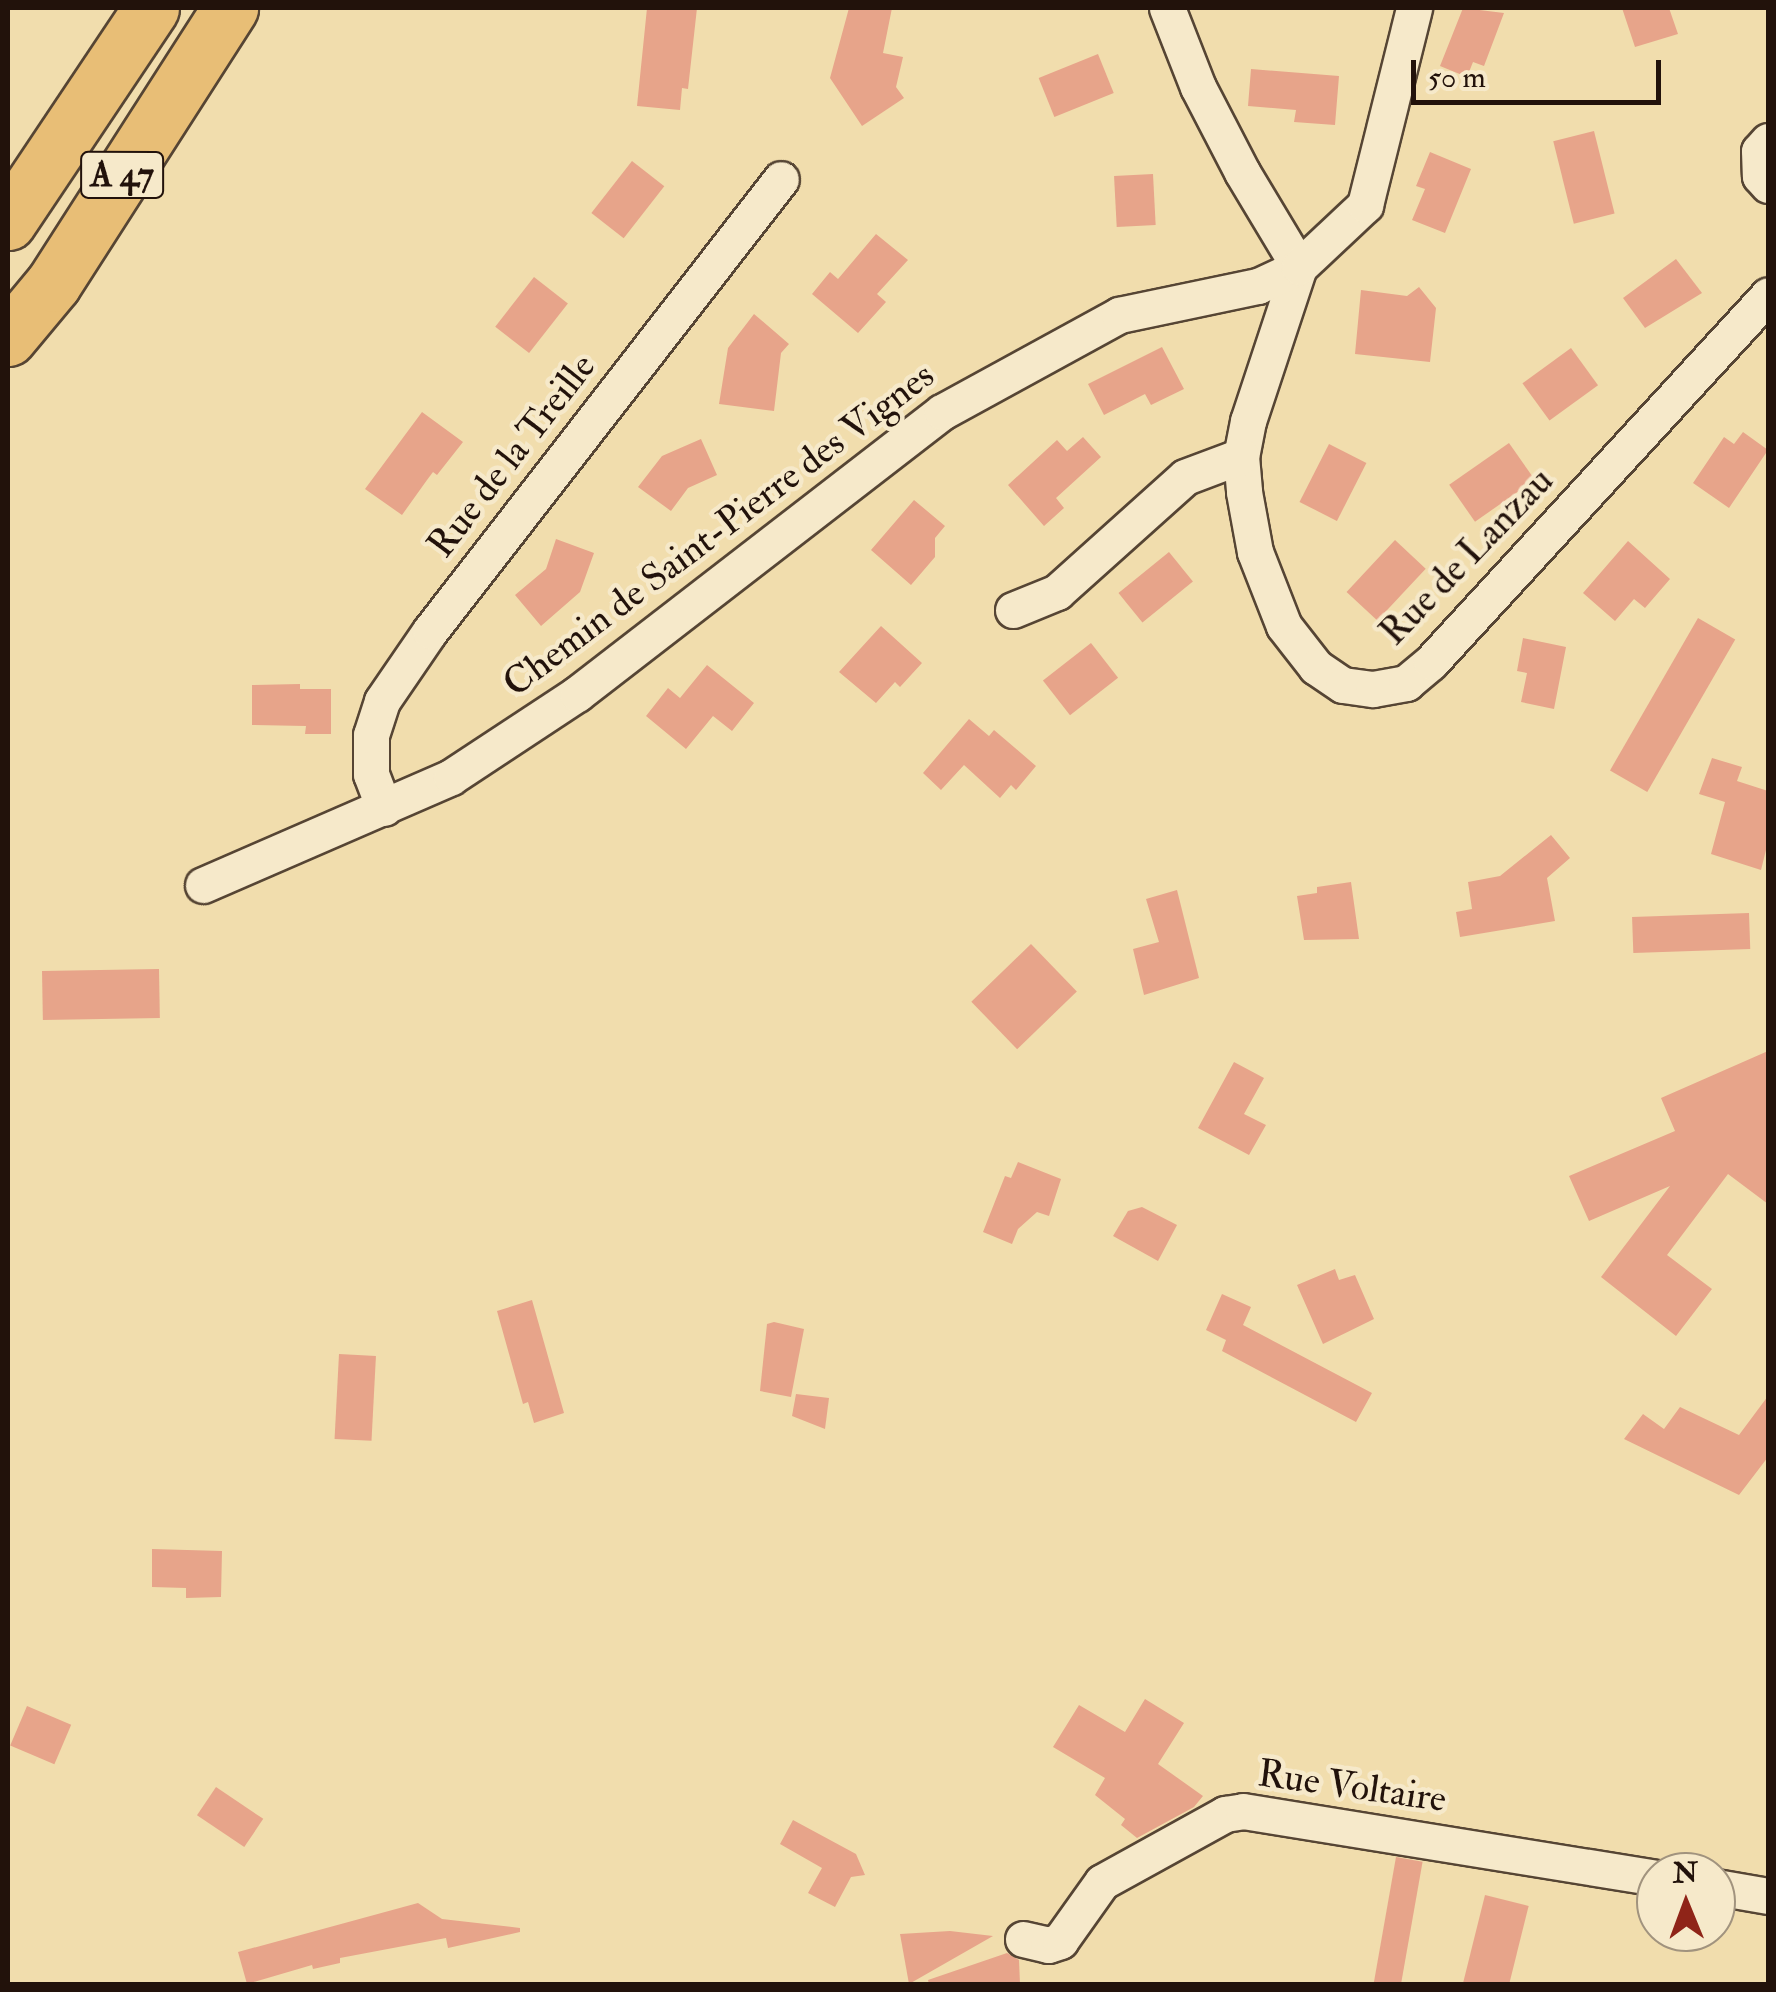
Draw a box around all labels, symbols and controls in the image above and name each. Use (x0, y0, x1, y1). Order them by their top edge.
scale bar (1416, 40, 1666, 102)
text: 50 m (1428, 59, 1486, 96)
road number: A 47 (80, 145, 164, 205)
street label: Rue de la Treille (418, 345, 606, 567)
street label: Chemin de Saint-Pierre des Vignes (495, 353, 943, 707)
street label: Rue de Lanzau (1371, 459, 1563, 655)
street label: Rue Voltaire (1255, 1751, 1449, 1823)
north arrow (1636, 1852, 1736, 1952)
text: N (1673, 1856, 1698, 1891)

